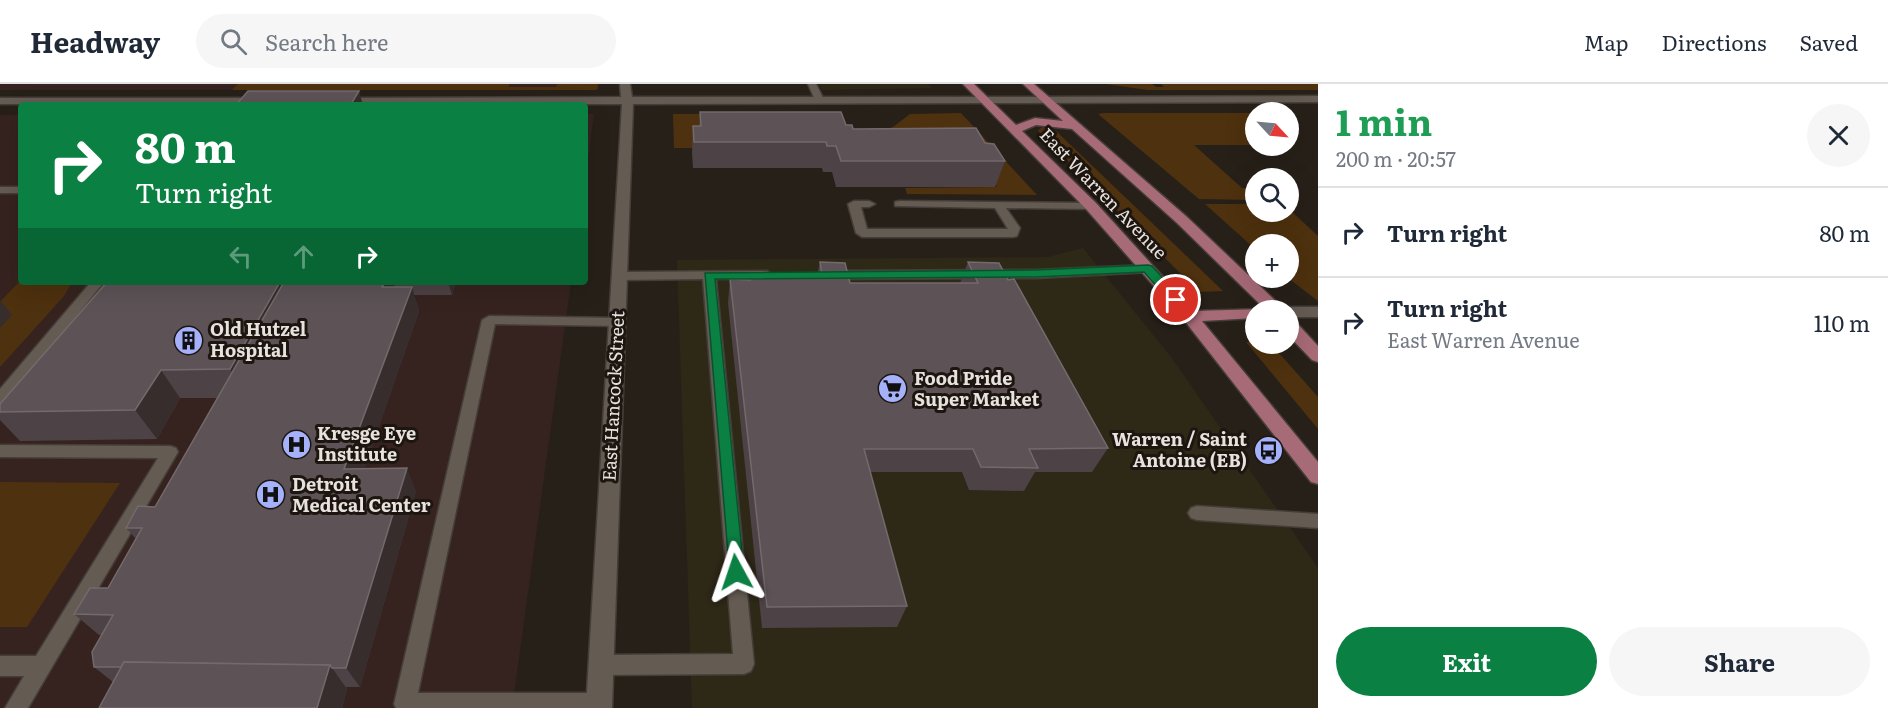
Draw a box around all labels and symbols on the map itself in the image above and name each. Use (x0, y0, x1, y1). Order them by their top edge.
north arrow (1245, 102, 1299, 156)
street label: East Warren Avenue (1034, 121, 1174, 265)
pin (1150, 274, 1201, 325)
street label: East Hancock Street (595, 309, 630, 482)
place label: Old Hutzel Hospital (210, 315, 307, 363)
building icon: Old Hutzel Hospital (173, 324, 205, 356)
place label: Food Pride Super Market (914, 364, 1039, 412)
supermarket icon: Food Pride Super Market (877, 373, 909, 405)
place label: Kresge Eye Institute (317, 419, 416, 467)
place label: Warren / Saint Antoine (EB) (1112, 425, 1247, 473)
hospital icon: Kresge Eye Institute (280, 428, 312, 460)
bus stop icon: Warren / Saint Antoine (EB) (1252, 434, 1284, 466)
place label: Detroit Medical Center (292, 470, 431, 518)
hospital icon: Detroit Medical Center (255, 479, 287, 511)
position arrow (704, 540, 768, 604)

